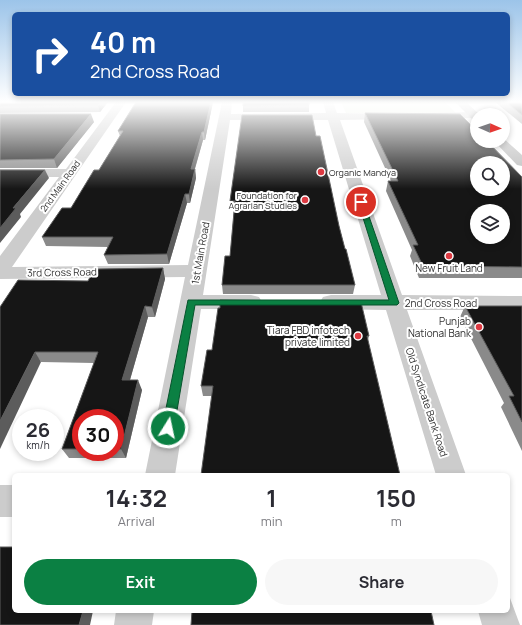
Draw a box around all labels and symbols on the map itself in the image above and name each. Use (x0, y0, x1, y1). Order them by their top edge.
north arrow (470, 108, 510, 148)
street label: 2nd Main Road (37, 158, 83, 214)
place label: Organic Mandya (329, 166, 396, 179)
marker: Organic Mandya (316, 167, 326, 177)
pin (344, 185, 378, 219)
place label: Foundation for Agrarian Studies (228, 189, 298, 212)
marker: Foundation for Agrarian Studies (300, 195, 310, 205)
street label: 1st Main Road (188, 221, 212, 285)
marker: New Fruit Land (444, 251, 454, 261)
place label: New Fruit Land (415, 261, 483, 275)
street label: 3rd Cross Road (27, 264, 97, 280)
street label: 2nd Cross Road (405, 296, 477, 310)
place label: Punjab National Bank (408, 314, 472, 340)
marker: Punjab National Bank (474, 322, 484, 332)
place label: Tiara FBD infotech private limited (267, 323, 350, 349)
marker: Tiara FBD infotech private limited (353, 331, 363, 341)
street label: Old Syndicate Bank Road (403, 346, 451, 458)
position arrow (147, 407, 189, 449)
speed limit sign: 30 (72, 409, 124, 461)

